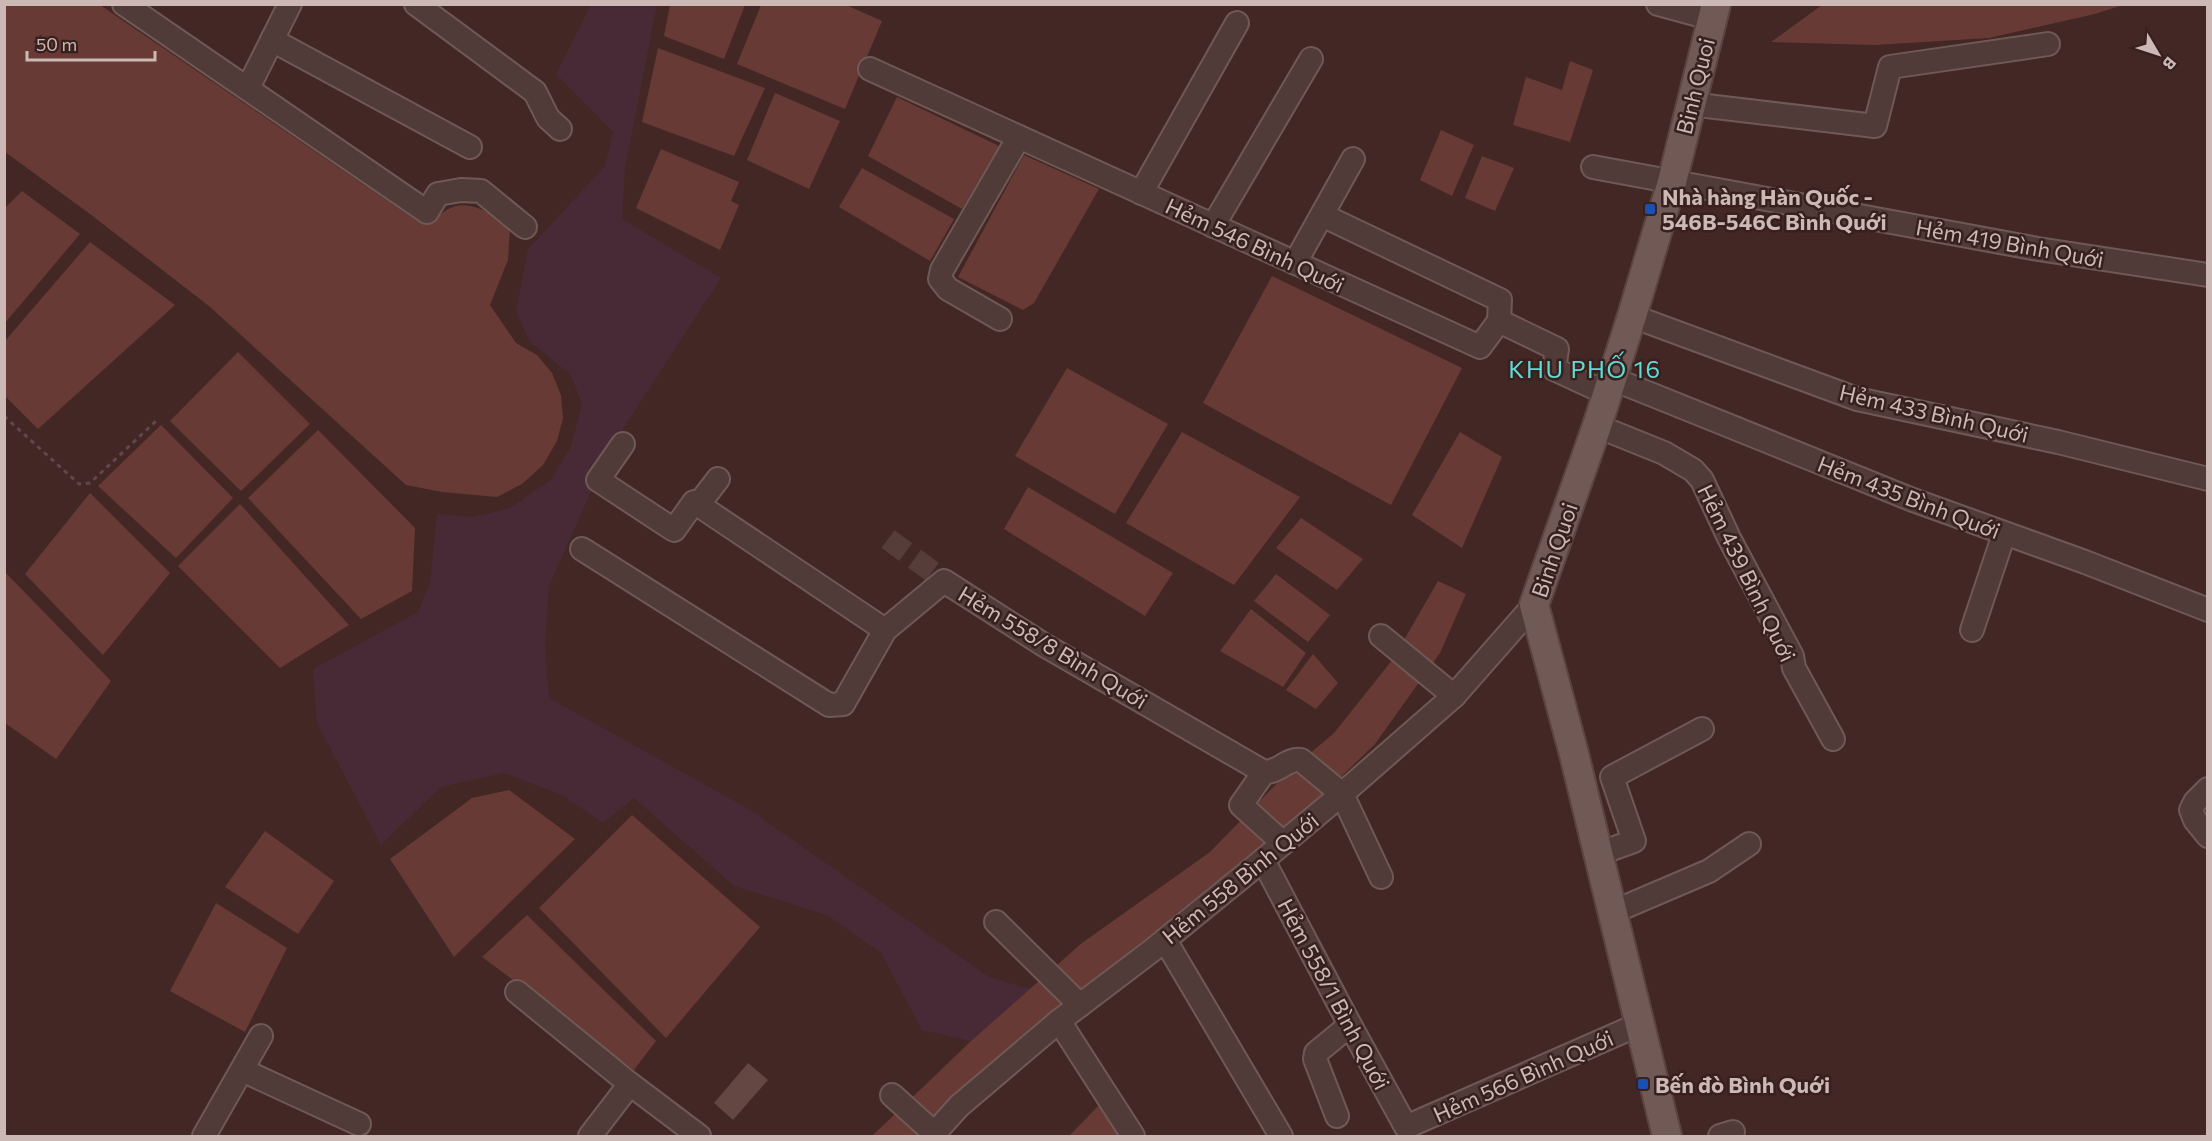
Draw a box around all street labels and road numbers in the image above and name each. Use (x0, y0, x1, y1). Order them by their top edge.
street label: Binh Quoi (1670, 35, 1720, 137)
street label: Hẻm 546 Bình Quới (1161, 192, 1349, 298)
street label: Hẻm 419 Bình Quới (1914, 213, 2106, 273)
street label: Hẻm 433 Bình Quới (1837, 378, 2031, 448)
street label: Hẻm 435 Bình Quới (1814, 450, 2004, 544)
street label: Hẻm 439 Bình Quới (1692, 480, 1802, 666)
street label: Binh Quoi (1525, 499, 1583, 601)
street label: Hẻm 558/8 Bình Quới (954, 580, 1152, 714)
street label: Hẻm 558 Bình Quới (1156, 807, 1324, 949)
street label: Hẻm 558/1 Bình Quới (1272, 894, 1396, 1094)
street label: Hẻm 566 Bình Quới (1429, 1024, 1617, 1128)

